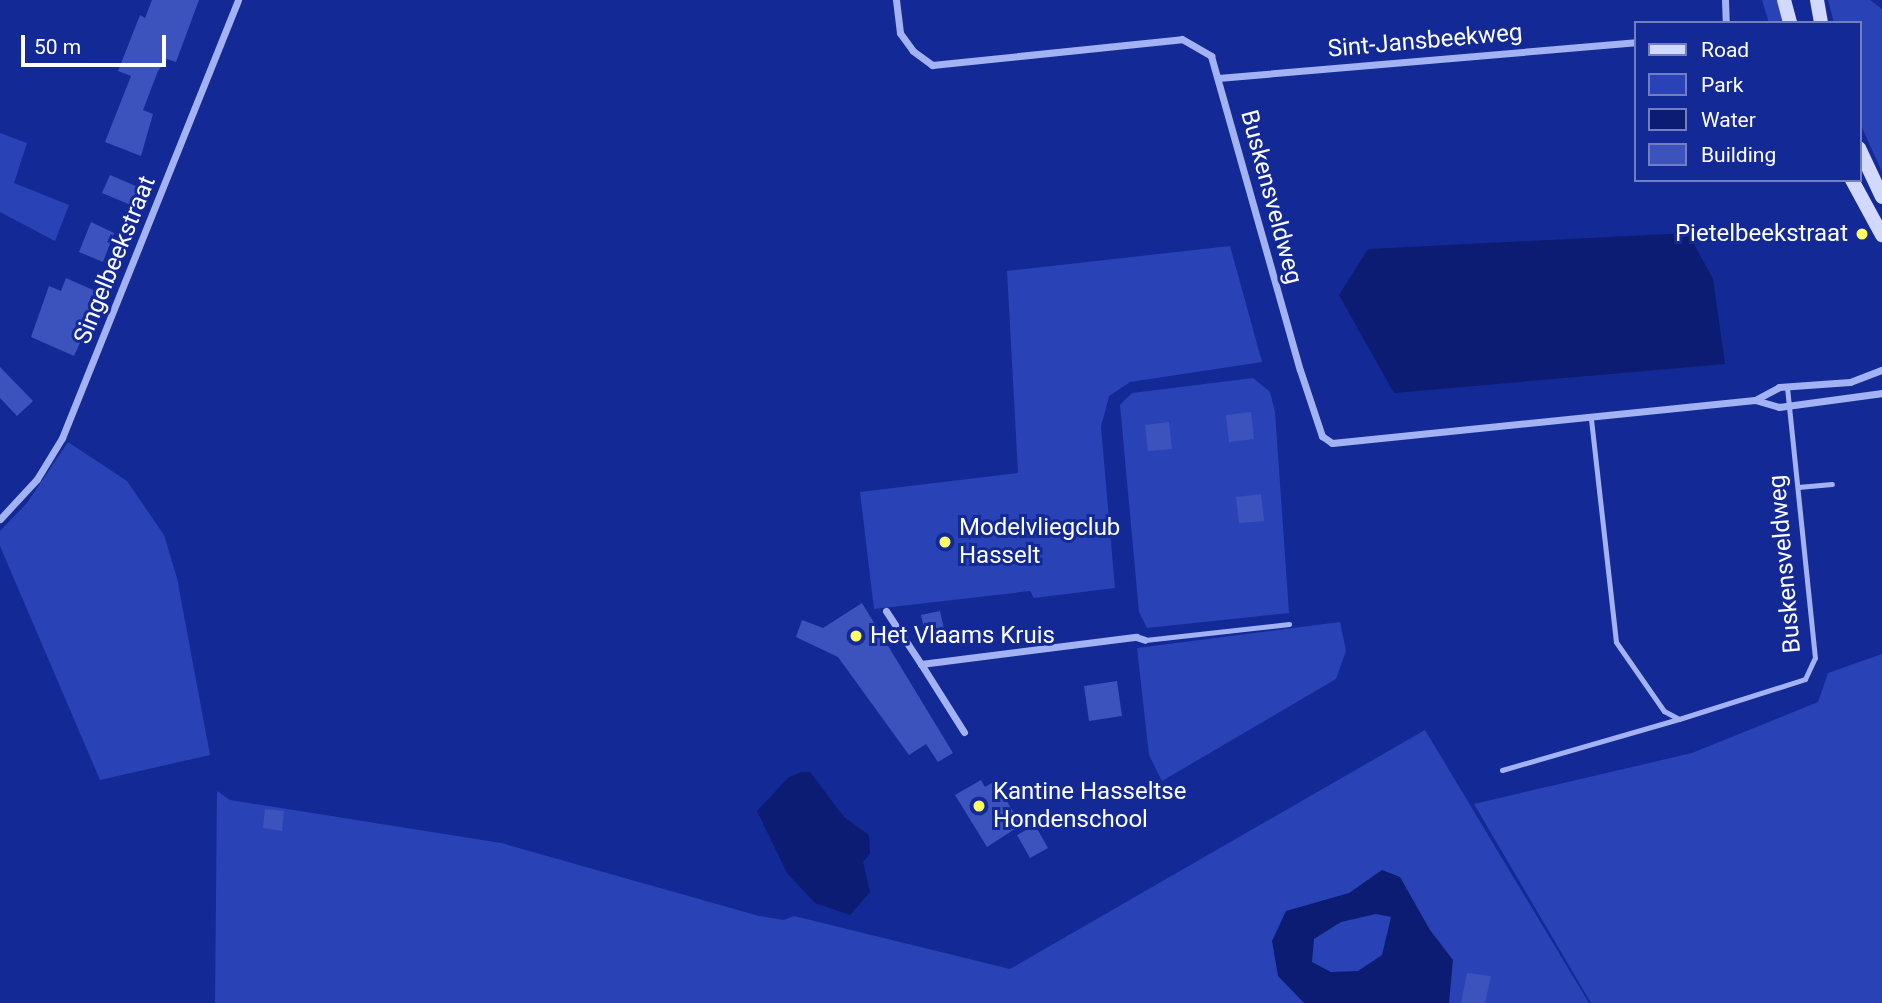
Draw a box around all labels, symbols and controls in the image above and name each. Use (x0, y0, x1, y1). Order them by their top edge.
street label: Sint-Jansbeekweg (1327, 18, 1523, 64)
scale bar (24, 21, 170, 65)
legend (1633, 21, 1861, 182)
text: 50 m (34, 35, 81, 59)
text: Road (1701, 38, 1749, 62)
text: Park (1701, 73, 1743, 97)
street label: Buskensveldweg (1234, 107, 1308, 287)
text: Water (1701, 108, 1756, 132)
text: Building (1701, 143, 1776, 167)
street label: Singelbeekstraat (68, 172, 162, 348)
place label: Pietelbeekstraat (1675, 220, 1848, 248)
marker: Pietelbeekstraat (1854, 226, 1870, 242)
street label: Buskensveldweg (1763, 474, 1807, 654)
place label: Modelvliegclub Hasselt (959, 514, 1120, 570)
marker: Modelvliegclub Hasselt (937, 534, 953, 550)
place label: Het Vlaams Kruis (870, 622, 1055, 650)
marker: Het Vlaams Kruis (848, 628, 864, 644)
place label: Kantine Hasseltse Hondenschool (993, 778, 1186, 834)
marker: Kantine Hasseltse Hondenschool (971, 798, 987, 814)

